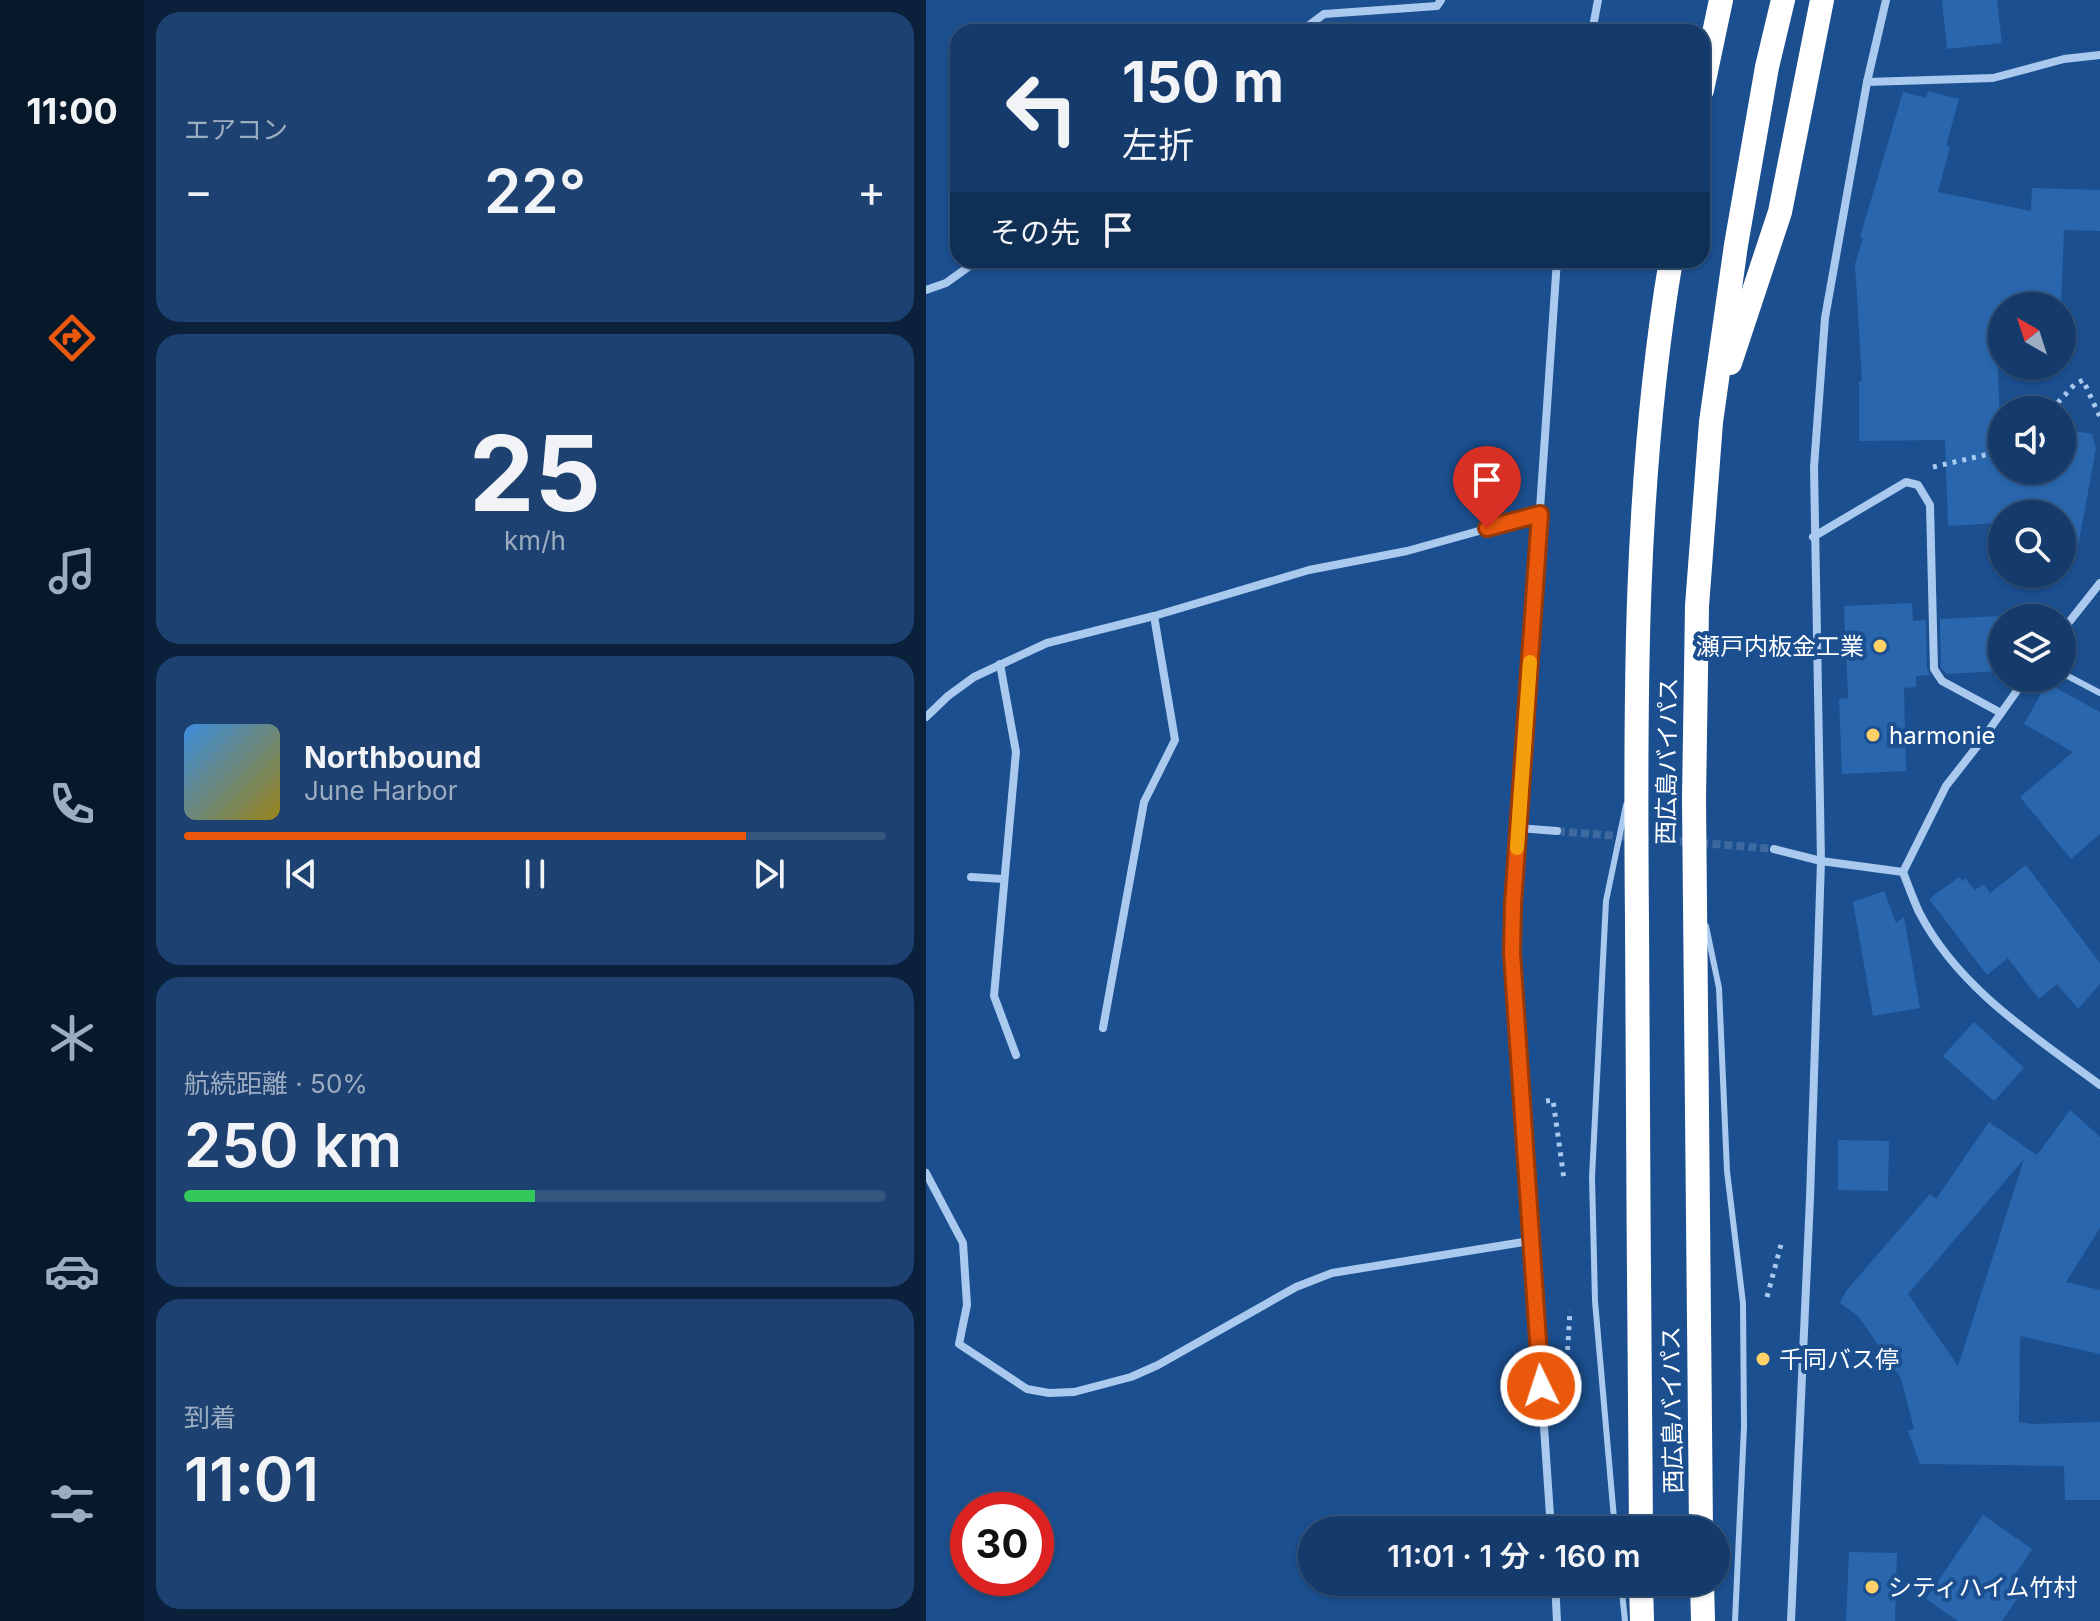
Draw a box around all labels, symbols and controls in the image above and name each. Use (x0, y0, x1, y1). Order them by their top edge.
text: 150 m (1122, 48, 1284, 116)
icon: left (990, 56, 1094, 160)
text: 11:00 (26, 89, 118, 133)
text: エアコン (184, 114, 288, 145)
text: 左折 (1122, 123, 1194, 167)
text: 22° (484, 155, 586, 227)
text: − (184, 164, 213, 218)
text: + (857, 164, 886, 218)
icon: arrive (1096, 208, 1140, 252)
text: その先 (990, 214, 1080, 250)
north arrow (1988, 292, 2076, 380)
map controls (1988, 292, 2076, 692)
icon: directions (44, 310, 100, 366)
button: sound (1988, 396, 2076, 484)
text: 25 (469, 410, 601, 536)
pin (1453, 446, 1521, 528)
icon: arrive (1465, 458, 1509, 502)
button: search (1988, 500, 2076, 588)
text: km/h (504, 525, 566, 556)
icon: music (44, 543, 100, 599)
button: layers (1988, 604, 2076, 692)
place label: 瀬戸内板金工業 (1696, 632, 1864, 661)
marker: 瀬戸内板金工業 (1871, 637, 1889, 655)
street label: 西広島バイパス (1651, 677, 1683, 845)
place label: harmonie (1889, 721, 1995, 750)
marker: harmonie (1864, 726, 1882, 744)
text: Northbound (304, 739, 481, 775)
text: June Harbor (304, 775, 457, 806)
icon: phone (44, 776, 100, 832)
icon: previous (279, 852, 323, 896)
icon: pause (513, 852, 557, 896)
icon: next (747, 852, 791, 896)
icon: climate (44, 1010, 100, 1066)
text: 航続距離 · 50% (184, 1068, 368, 1099)
text: 250 km (184, 1109, 402, 1181)
icon: car (44, 1243, 100, 1299)
street label: 西広島バイパス (1656, 1326, 1688, 1494)
position arrow (1499, 1344, 1583, 1428)
place label: 千同バス停 (1779, 1345, 1899, 1374)
marker: 千同バス停 (1754, 1350, 1772, 1368)
text: 到着 (184, 1402, 236, 1433)
text: 11:01 (184, 1443, 319, 1515)
icon: filters (44, 1476, 100, 1532)
speed limit sign: 30 (950, 1492, 1054, 1596)
text: 11:01 · 1 分 · 160 m (1387, 1538, 1641, 1574)
place label: シティハイム竹村 (1888, 1573, 2078, 1602)
marker: シティハイム竹村 (1863, 1578, 1881, 1596)

